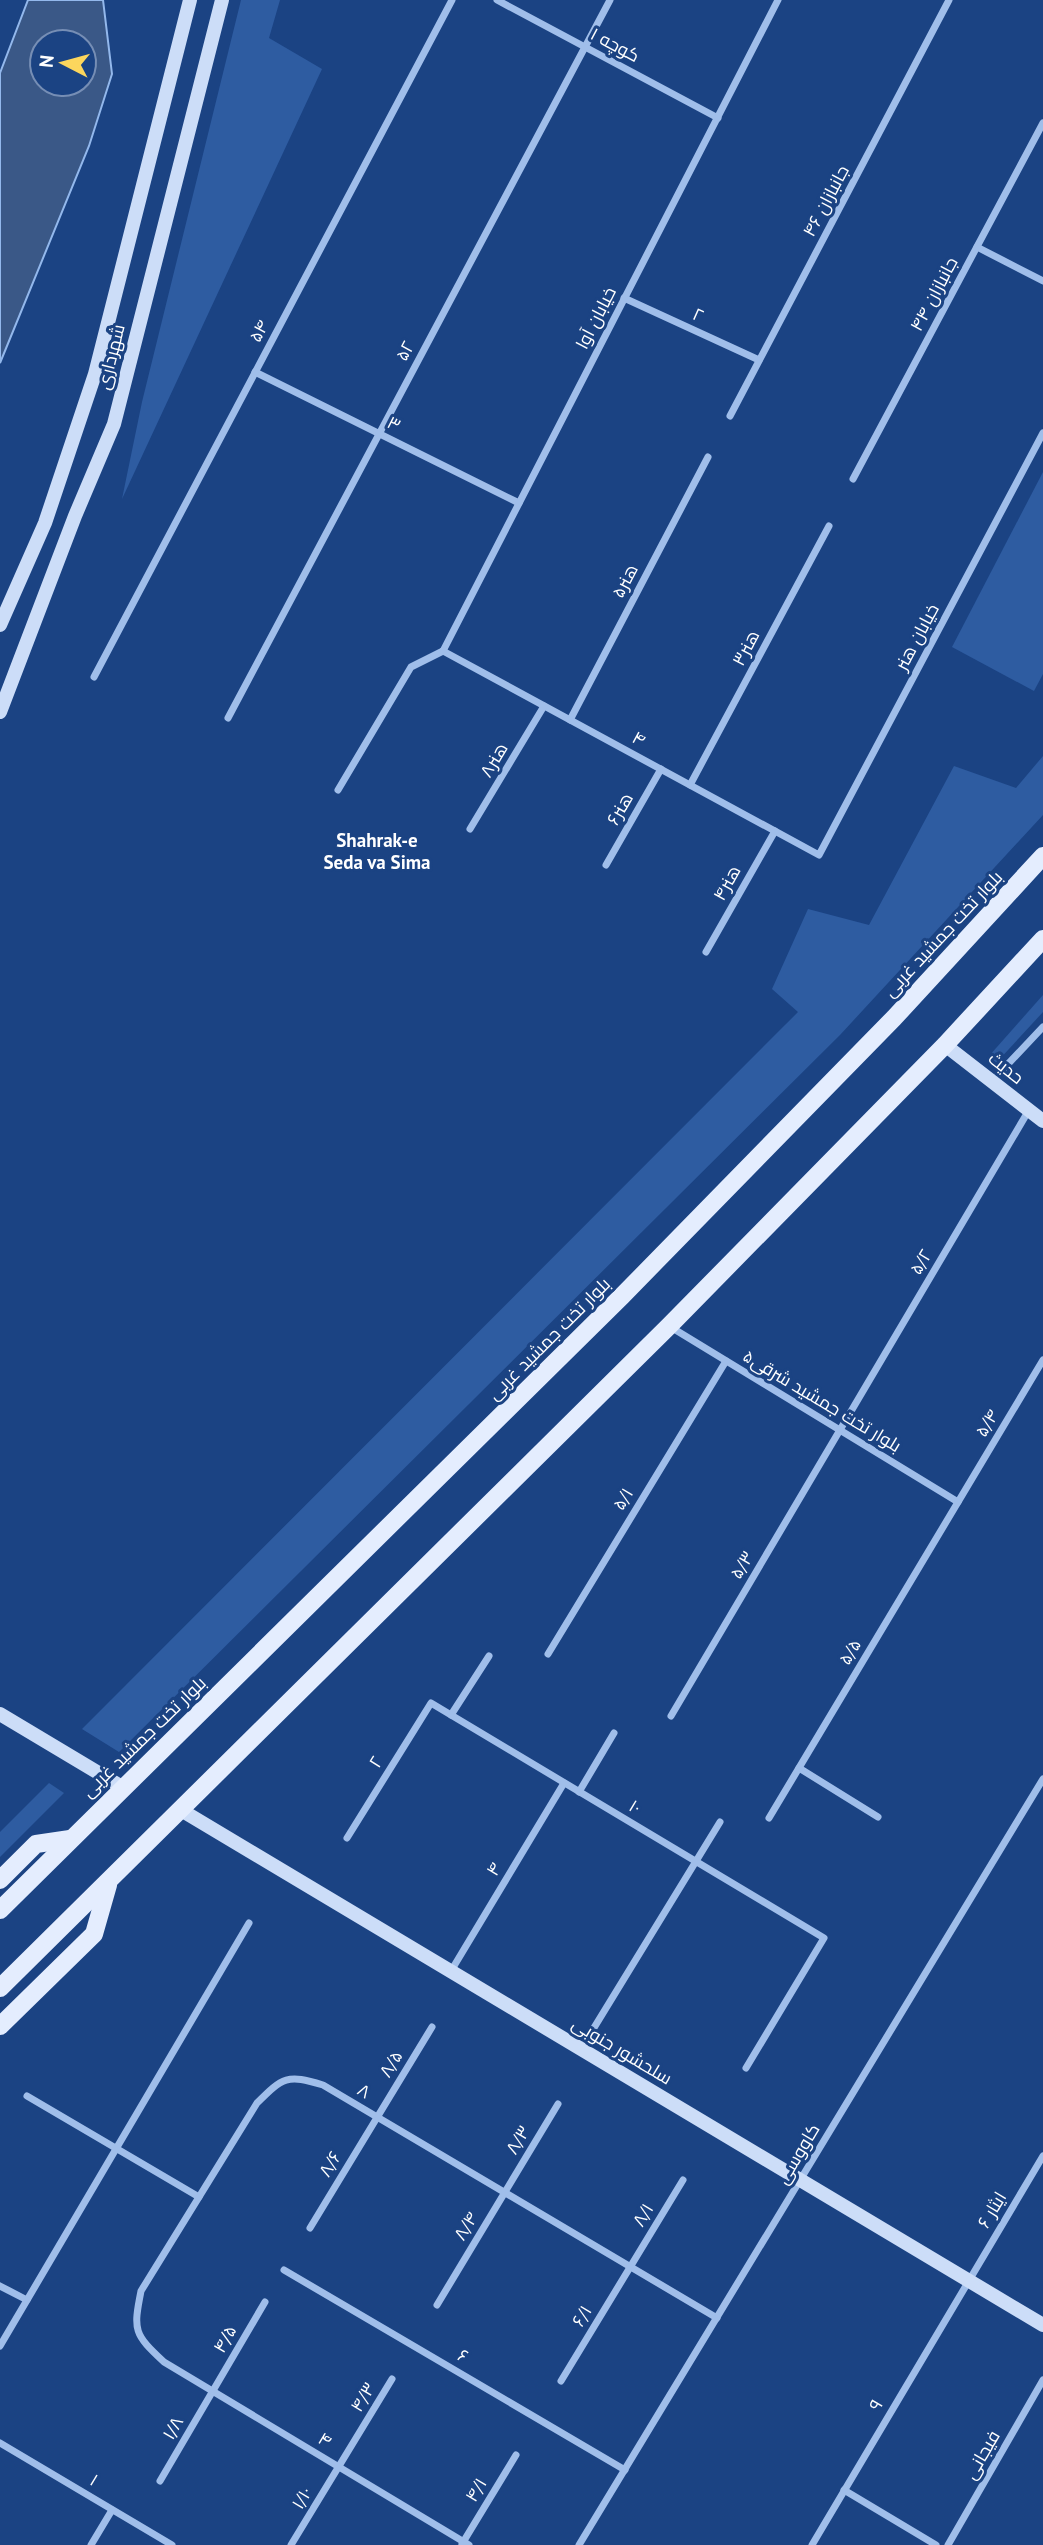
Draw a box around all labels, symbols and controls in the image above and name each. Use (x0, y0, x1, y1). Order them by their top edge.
street label: کوچه ۱ (586, 22, 644, 68)
north arrow (28, 28, 98, 98)
text: N (34, 54, 59, 69)
street label: ۴۶ جانبازان (797, 161, 854, 240)
street label: ۴۴ جانبازان (904, 253, 963, 335)
street label: خیابان آوا (570, 283, 621, 353)
street label: ۲ (689, 302, 707, 327)
street label: ۵۴ (243, 316, 274, 346)
street label: شهرداری (91, 322, 130, 392)
street label: ۵۲ (390, 337, 419, 365)
street label: ۳ (384, 411, 405, 437)
street label: هنر۵ (606, 560, 643, 602)
street label: خیابان هنر (889, 599, 944, 675)
street label: هنر۳ (727, 626, 764, 670)
street label: ۴ (628, 726, 650, 752)
street label: هنر۸ (474, 738, 513, 781)
street label: هنر۶ (601, 788, 638, 829)
district label: Shahrak-e Seda va Sima (323, 828, 431, 874)
street label: هنر۴ (708, 861, 746, 905)
street label: بلوار تخت جمشید غربی (878, 866, 1007, 1002)
street label: حدیث (984, 1046, 1029, 1089)
street label: ۵/۲ (904, 1245, 937, 1279)
street label: بلوار تخت جمشید غربی (482, 1272, 615, 1405)
street label: بلوار تخت جمشید شرقی۵ (739, 1344, 906, 1457)
street label: ۵/۴ (969, 1405, 1004, 1441)
street label: ۵/۱ (607, 1483, 638, 1514)
street label: ۵/۳ (724, 1547, 759, 1583)
street label: ۵/۵ (833, 1635, 866, 1669)
street label: بلوار تخت جمشید غربی (77, 1671, 211, 1802)
street label: ۲ (363, 1752, 388, 1772)
street label: ۱۰ (625, 1794, 645, 1819)
street label: ۴ (481, 1858, 507, 1880)
street label: سلحشور جنوبی (568, 2012, 677, 2090)
street label: ۸/۵ (374, 2046, 407, 2081)
street label: ۸ (354, 2078, 375, 2103)
street label: کاووسی (770, 2119, 825, 2188)
street label: ۸/۳ (500, 2121, 535, 2158)
street label: ۸/۶ (313, 2147, 346, 2181)
street label: ایثار ۶ (972, 2187, 1011, 2232)
street label: ۸/۱ (627, 2199, 658, 2231)
street label: ۸/۴ (448, 2207, 483, 2244)
street label: ۶/۱ (566, 2301, 597, 2330)
street label: ۴/۵ (208, 2321, 242, 2357)
street label: ۶ (454, 2343, 473, 2368)
street label: ۴/۳ (345, 2378, 380, 2416)
street label: ۹ (863, 2395, 888, 2415)
street label: ۱/۸ (157, 2412, 188, 2444)
street label: فیجانی (958, 2426, 1005, 2483)
street label: ۴ (314, 2427, 336, 2453)
street label: ۱ (86, 2468, 103, 2491)
street label: ۴/۱ (460, 2474, 492, 2506)
street label: ۱/۱۰ (286, 2482, 317, 2513)

